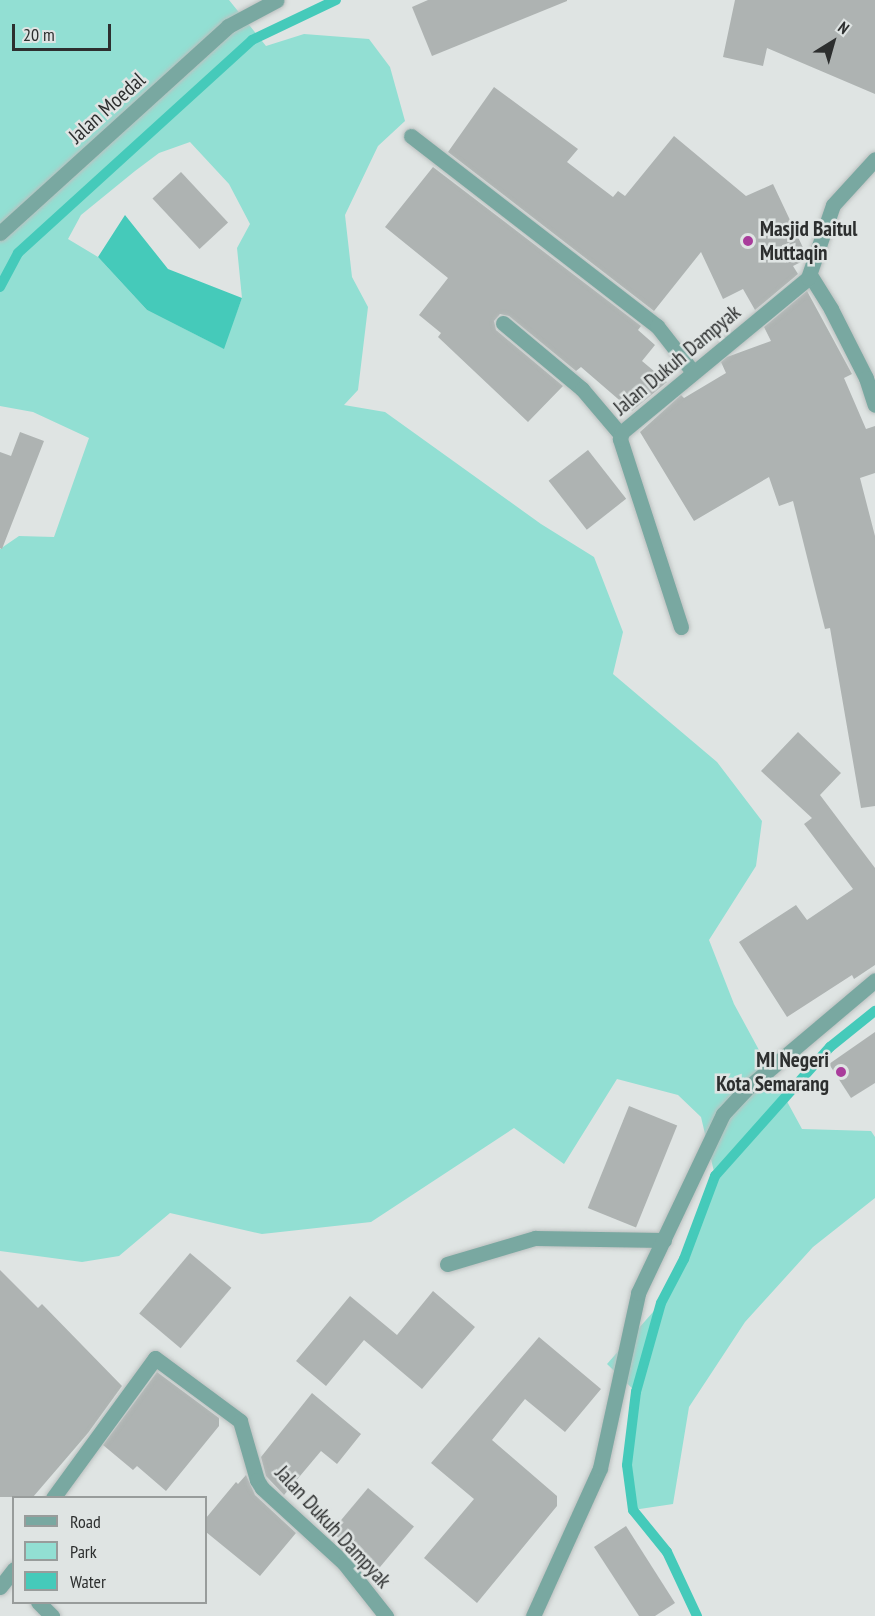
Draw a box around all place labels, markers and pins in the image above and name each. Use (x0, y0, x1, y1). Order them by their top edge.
place label: Masjid Baitul Muttaqin (760, 216, 857, 266)
marker: Masjid Baitul Muttaqin (741, 234, 755, 248)
place label: MI Negeri Kota Semarang (716, 1047, 829, 1097)
marker: MI Negeri Kota Semarang (834, 1065, 848, 1079)

